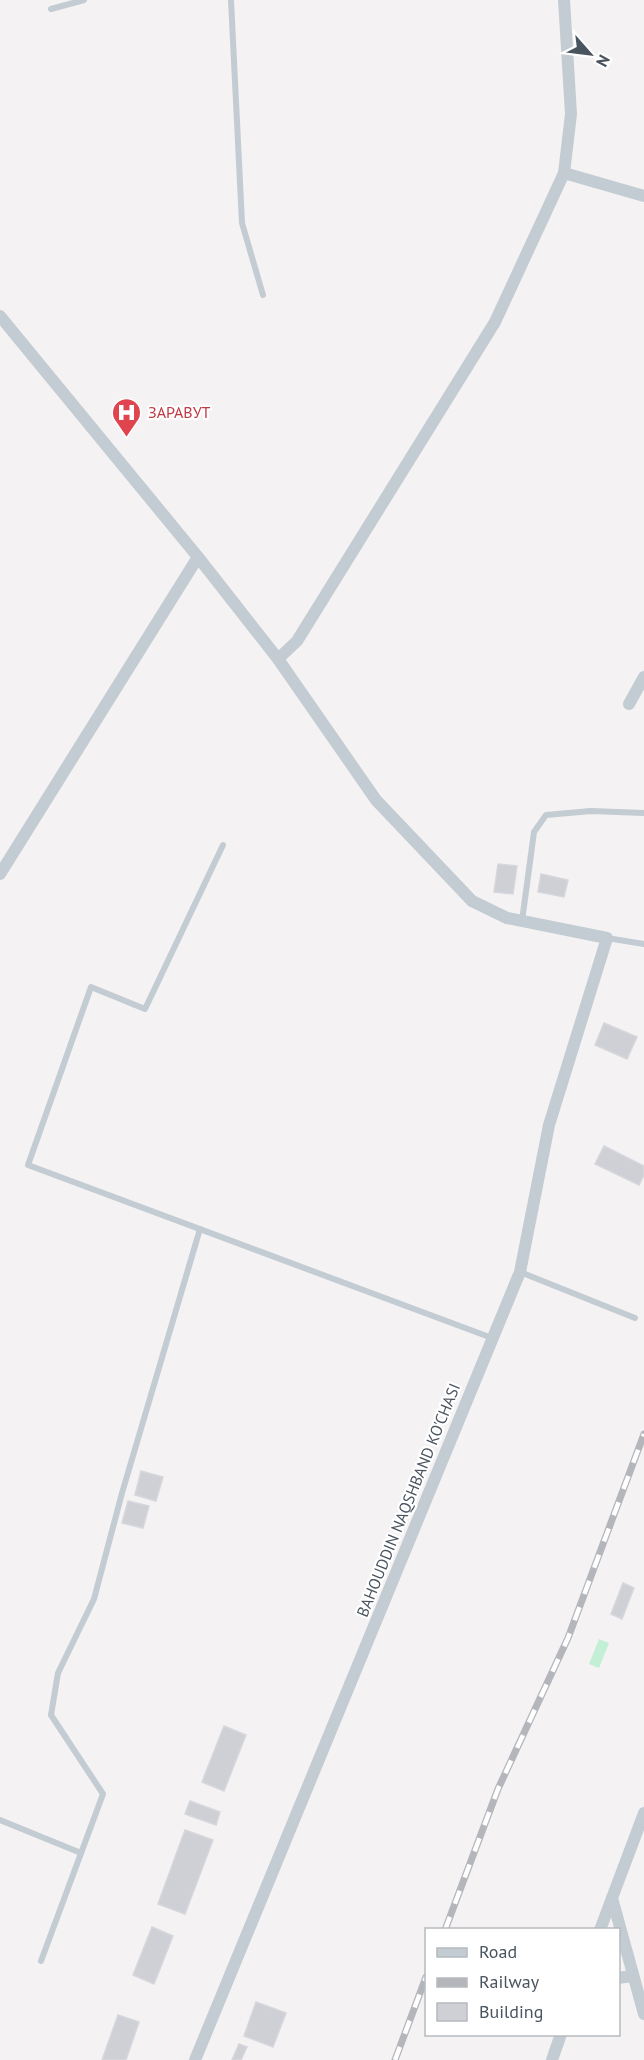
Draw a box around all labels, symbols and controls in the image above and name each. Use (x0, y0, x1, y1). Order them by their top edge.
north arrow (560, 24, 620, 84)
text: N (592, 52, 615, 70)
hospital icon: ЗАРАВУТ (111, 396, 143, 438)
place label: ЗАРАВУТ (148, 402, 211, 422)
street label: BAHOUDDIN NAQSHBAND KO'CHASI (352, 1380, 464, 1620)
legend (425, 1928, 620, 2036)
text: Road (479, 1940, 517, 1963)
text: Railway (479, 1970, 540, 1993)
text: Building (479, 2000, 543, 2023)

